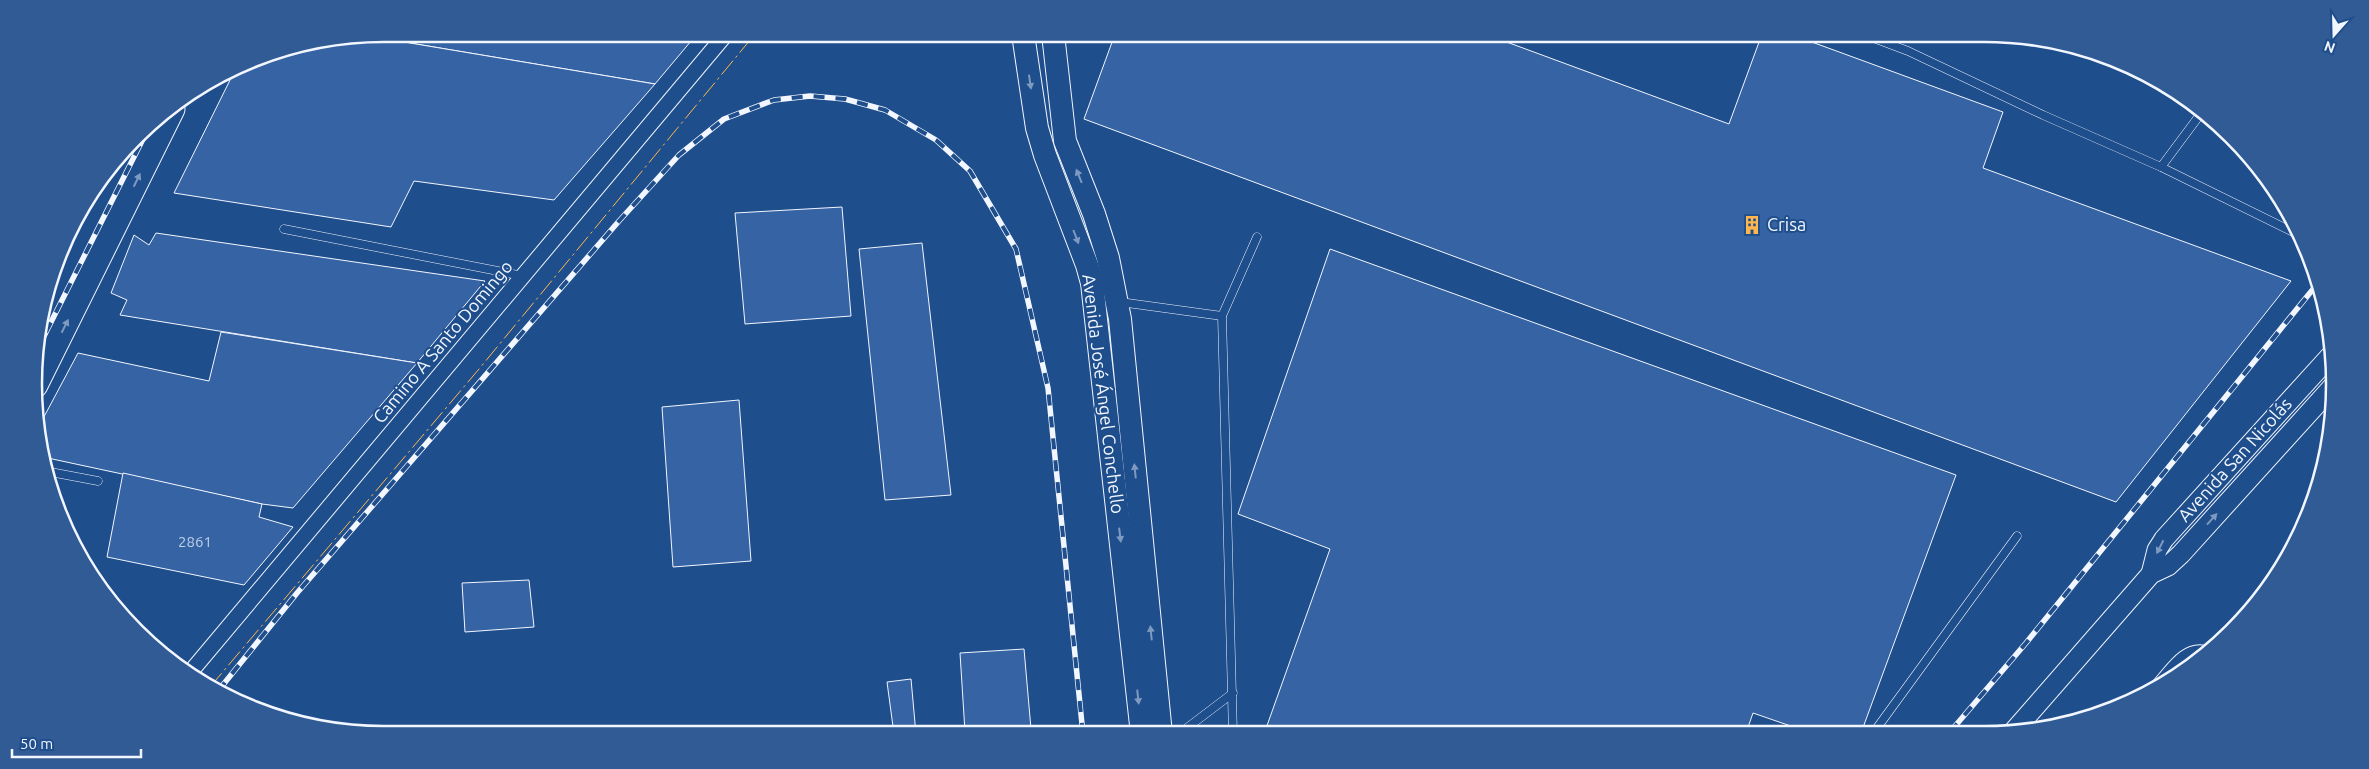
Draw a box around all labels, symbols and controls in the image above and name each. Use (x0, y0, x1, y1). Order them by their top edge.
north arrow (2309, 10, 2359, 60)
text: N (2322, 38, 2337, 57)
one-way arrow (1026, 74, 1034, 90)
one-way arrow (1075, 168, 1083, 183)
one-way arrow (133, 173, 141, 187)
building icon: Crisa (1741, 214, 1763, 236)
place label: Crisa (1767, 214, 1806, 234)
one-way arrow (1073, 230, 1081, 244)
street label: Camino A Santo Domingo (368, 256, 516, 427)
street label: Avenida José Ángel Conchello (1079, 273, 1130, 515)
one-way arrow (61, 319, 69, 333)
street label: Avenida San Nicolás (2173, 393, 2295, 525)
one-way arrow (1131, 463, 1139, 479)
one-way arrow (2206, 514, 2218, 526)
one-way arrow (1116, 528, 1124, 544)
house number: 2861 (178, 533, 212, 550)
one-way arrow (2156, 539, 2164, 554)
one-way arrow (1147, 625, 1155, 641)
one-way arrow (1134, 689, 1142, 705)
scale bar (12, 726, 141, 758)
text: 50 m (20, 735, 53, 752)

